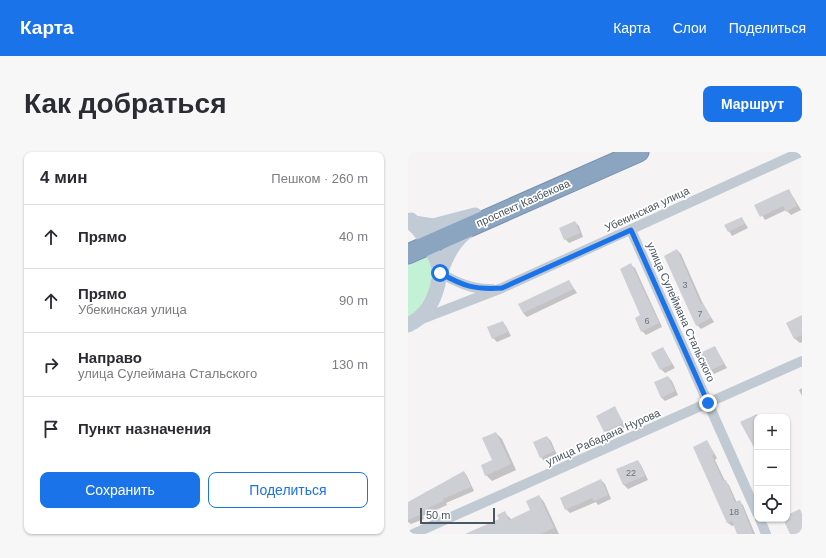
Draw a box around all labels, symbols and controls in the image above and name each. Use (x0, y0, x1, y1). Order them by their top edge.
text: Карта (20, 17, 74, 38)
text: Карта (613, 20, 651, 36)
text: Слои (673, 20, 707, 36)
text: Поделиться (729, 20, 806, 36)
button: Маршрут (703, 86, 802, 122)
text: Как добраться (24, 88, 226, 119)
text: 4 мин (40, 168, 87, 187)
text: Пешком · 260 m (271, 171, 368, 186)
street label: проспект Казбекова (474, 177, 573, 229)
street label: Убекинская улица (603, 184, 692, 234)
icon: ahead (40, 226, 62, 248)
text: Прямо (78, 228, 127, 245)
text: 40 m (339, 229, 368, 244)
street label: улица Сулеймана Стальского (645, 240, 717, 384)
route start (431, 264, 449, 282)
house number: 3 (682, 280, 688, 290)
text: Прямо (78, 285, 127, 302)
icon: ahead (40, 290, 62, 312)
text: 90 m (339, 293, 368, 308)
text: Убекинская улица (78, 302, 187, 317)
house number: 7 (697, 309, 703, 319)
house number: 6 (644, 316, 650, 326)
text: Направо (78, 349, 142, 366)
icon: right (40, 354, 62, 376)
text: 130 m (332, 357, 368, 372)
text: улица Сулеймана Стальского (78, 366, 257, 381)
route end (699, 394, 717, 412)
street label: улица Рабадана Нурова (544, 406, 663, 468)
map controls (754, 414, 790, 522)
button: + (754, 414, 790, 450)
icon: arrive (40, 418, 62, 440)
text: Пункт назначения (78, 420, 211, 437)
button: − (754, 450, 790, 486)
house number: 22 (626, 468, 636, 478)
button: Сохранить (40, 472, 200, 508)
button: Поделиться (208, 472, 368, 508)
button: locate (754, 486, 790, 522)
scale bar (420, 506, 495, 525)
house number: 18 (729, 507, 739, 517)
text: 50 m (426, 509, 450, 521)

